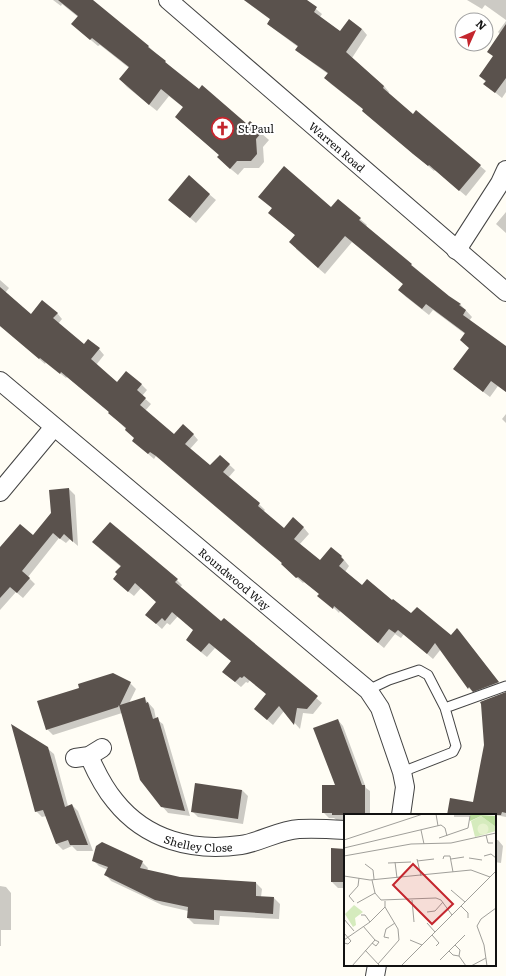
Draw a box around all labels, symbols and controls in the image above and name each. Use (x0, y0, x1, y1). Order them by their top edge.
north arrow (454, 12, 494, 52)
text: N (473, 15, 491, 33)
church icon: St Paul (209, 115, 235, 141)
street label: Warren Road (306, 118, 369, 175)
place label: St Paul (238, 120, 274, 136)
street label: Roundwood Way (196, 544, 275, 614)
inset map (344, 814, 496, 966)
street label: Shelley Close (162, 830, 233, 855)

